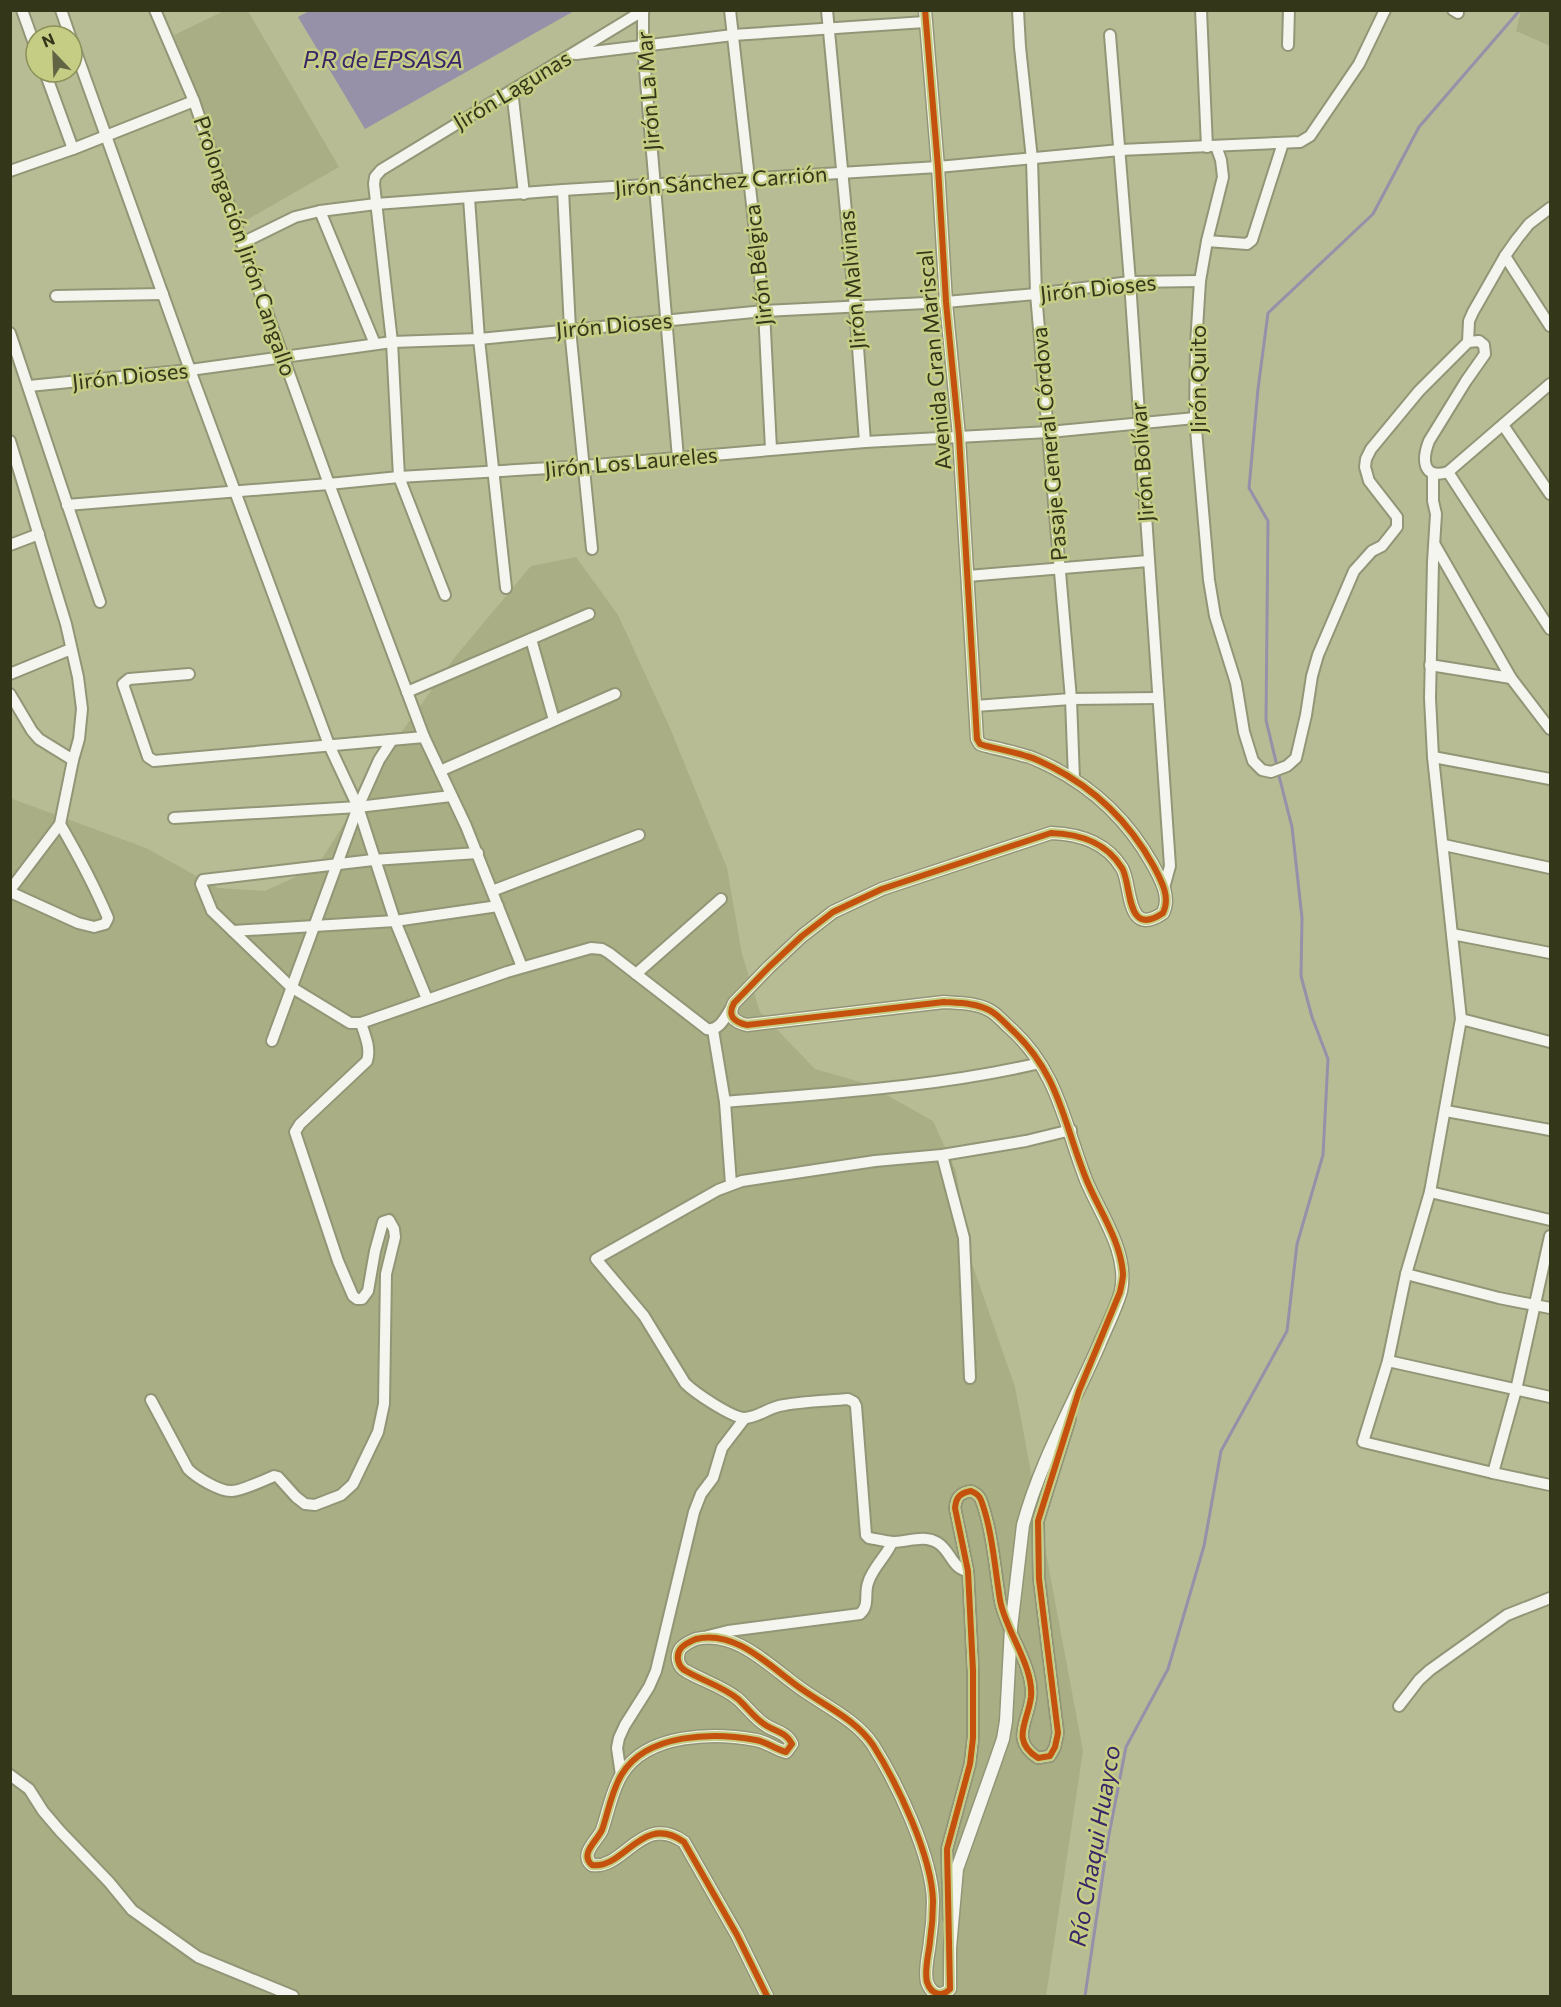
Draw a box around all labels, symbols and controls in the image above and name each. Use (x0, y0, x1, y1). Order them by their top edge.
north arrow (24, 24, 84, 84)
text: N (39, 29, 57, 51)
street label: Jirón La Mar (630, 30, 665, 152)
water label: P.R de EPSASA (303, 44, 463, 73)
street label: Jirón Lagunas (448, 44, 576, 135)
street label: Prolongación Jirón Cangallo (188, 112, 303, 380)
street label: Jirón Sánchez Carrión (614, 160, 828, 201)
street label: Jirón Bélgica (738, 203, 777, 327)
street label: Jirón Malvinas (832, 209, 871, 351)
street label: Avenida Gran Mariscal (910, 249, 957, 471)
street label: Jirón Dioses (1038, 268, 1157, 307)
street label: Jirón Dioses (555, 306, 673, 343)
street label: Jirón Quito (1184, 325, 1211, 433)
street label: Pasaje General Córdova (1025, 326, 1072, 562)
street label: Jirón Dioses (70, 356, 189, 395)
street label: Jirón Bolívar (1124, 401, 1159, 523)
street label: Jirón Los Laureles (543, 440, 719, 483)
water label: Río Chaqui Huayco (1062, 1743, 1126, 1949)

